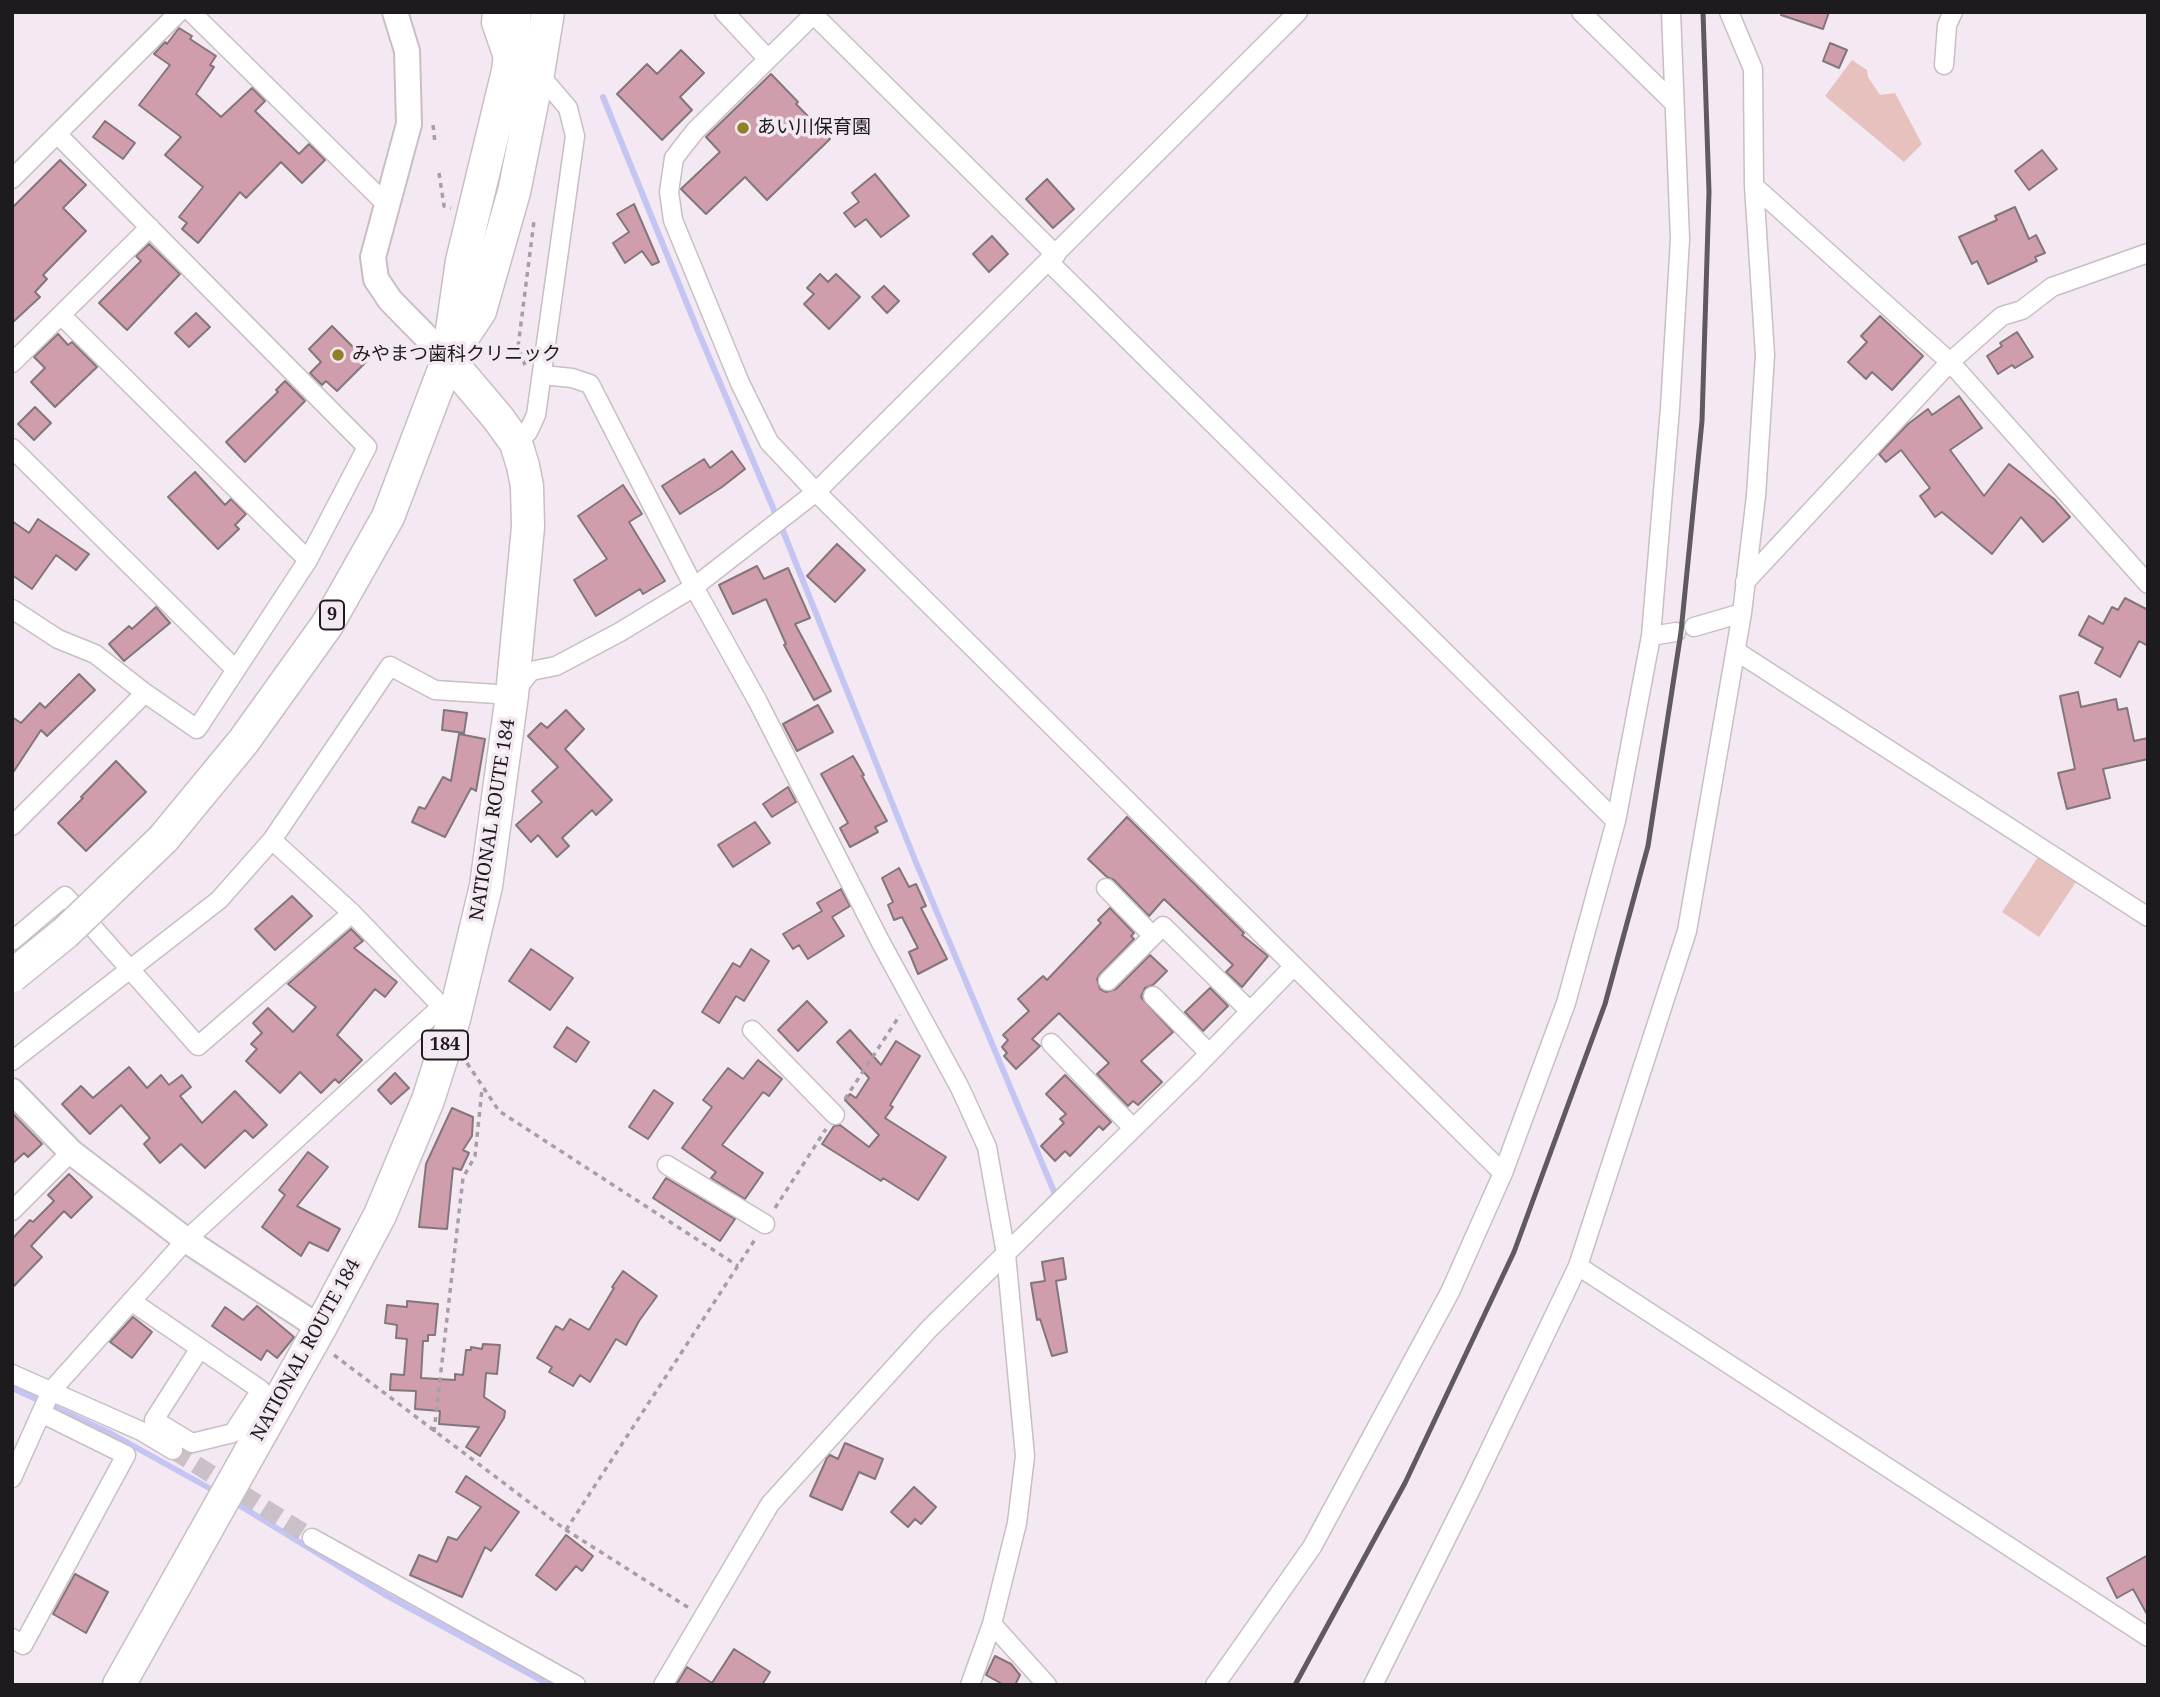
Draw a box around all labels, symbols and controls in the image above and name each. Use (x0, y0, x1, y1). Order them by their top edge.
place label: あい川保育園 (757, 117, 871, 139)
marker: あい川保育園 (735, 120, 751, 136)
place label: みやまつ歯科クリニック (352, 344, 561, 366)
marker: みやまつ歯科クリニック (330, 347, 346, 363)
road number: 9 (320, 600, 344, 630)
street label: NATIONAL ROUTE 184 (466, 717, 520, 923)
road number: 184 (422, 1030, 468, 1060)
street label: NATIONAL ROUTE 184 (247, 1255, 365, 1445)

